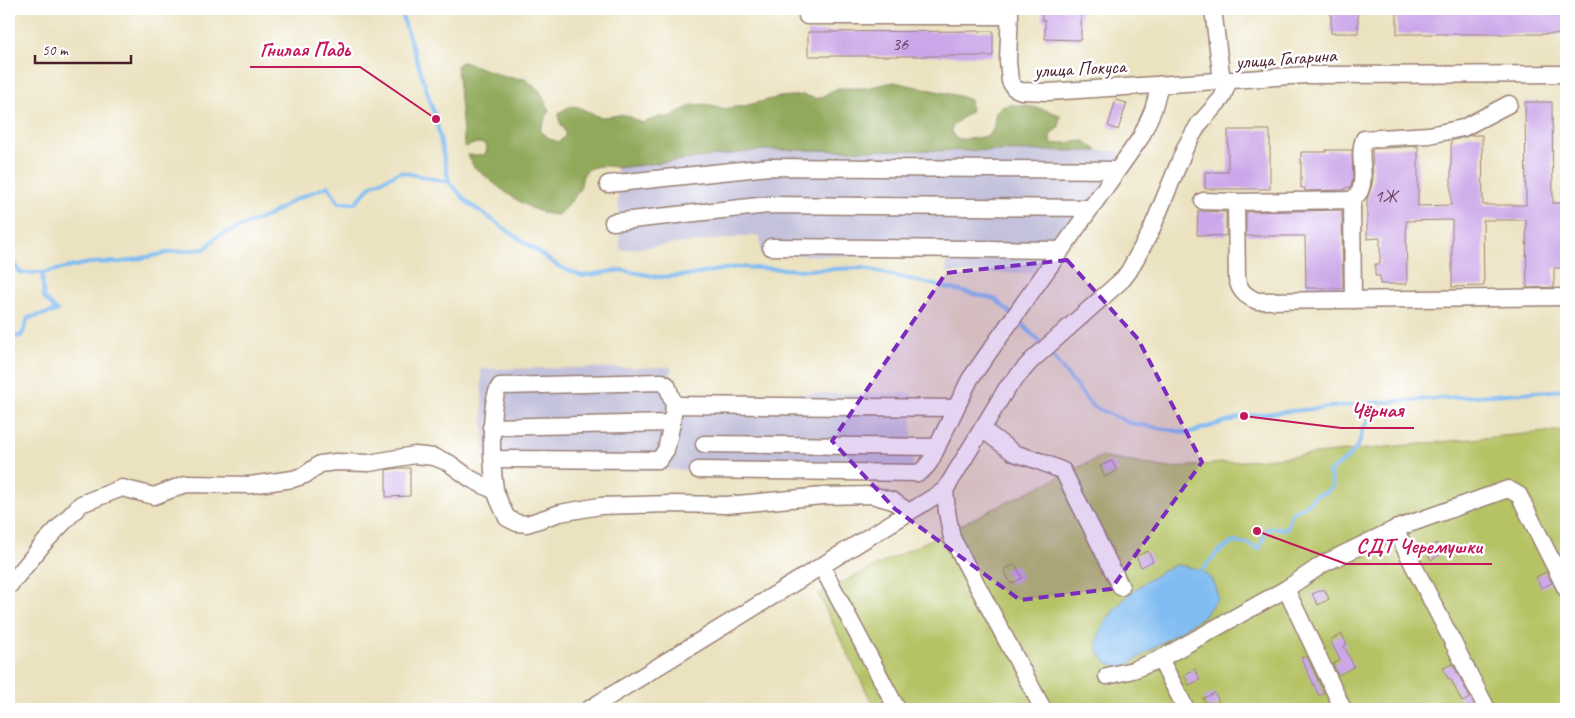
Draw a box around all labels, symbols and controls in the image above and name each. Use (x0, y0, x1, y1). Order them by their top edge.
callout: Гнилая Падь (250, 31, 360, 67)
scale bar (35, 32, 131, 64)
house number: 36 (892, 33, 909, 55)
text: Гнилая Падь (260, 36, 352, 62)
text: 50 m (42, 41, 69, 60)
street label: улица Гагарина (1234, 42, 1339, 75)
street label: улица Покуса (1033, 54, 1128, 83)
house number: 1Ж (1375, 185, 1400, 207)
callout: Чёрная (1341, 392, 1414, 428)
text: Чёрная (1351, 397, 1405, 423)
callout: СДТ Черемушки (1346, 528, 1492, 564)
text: СДТ Черемушки (1356, 533, 1484, 559)

